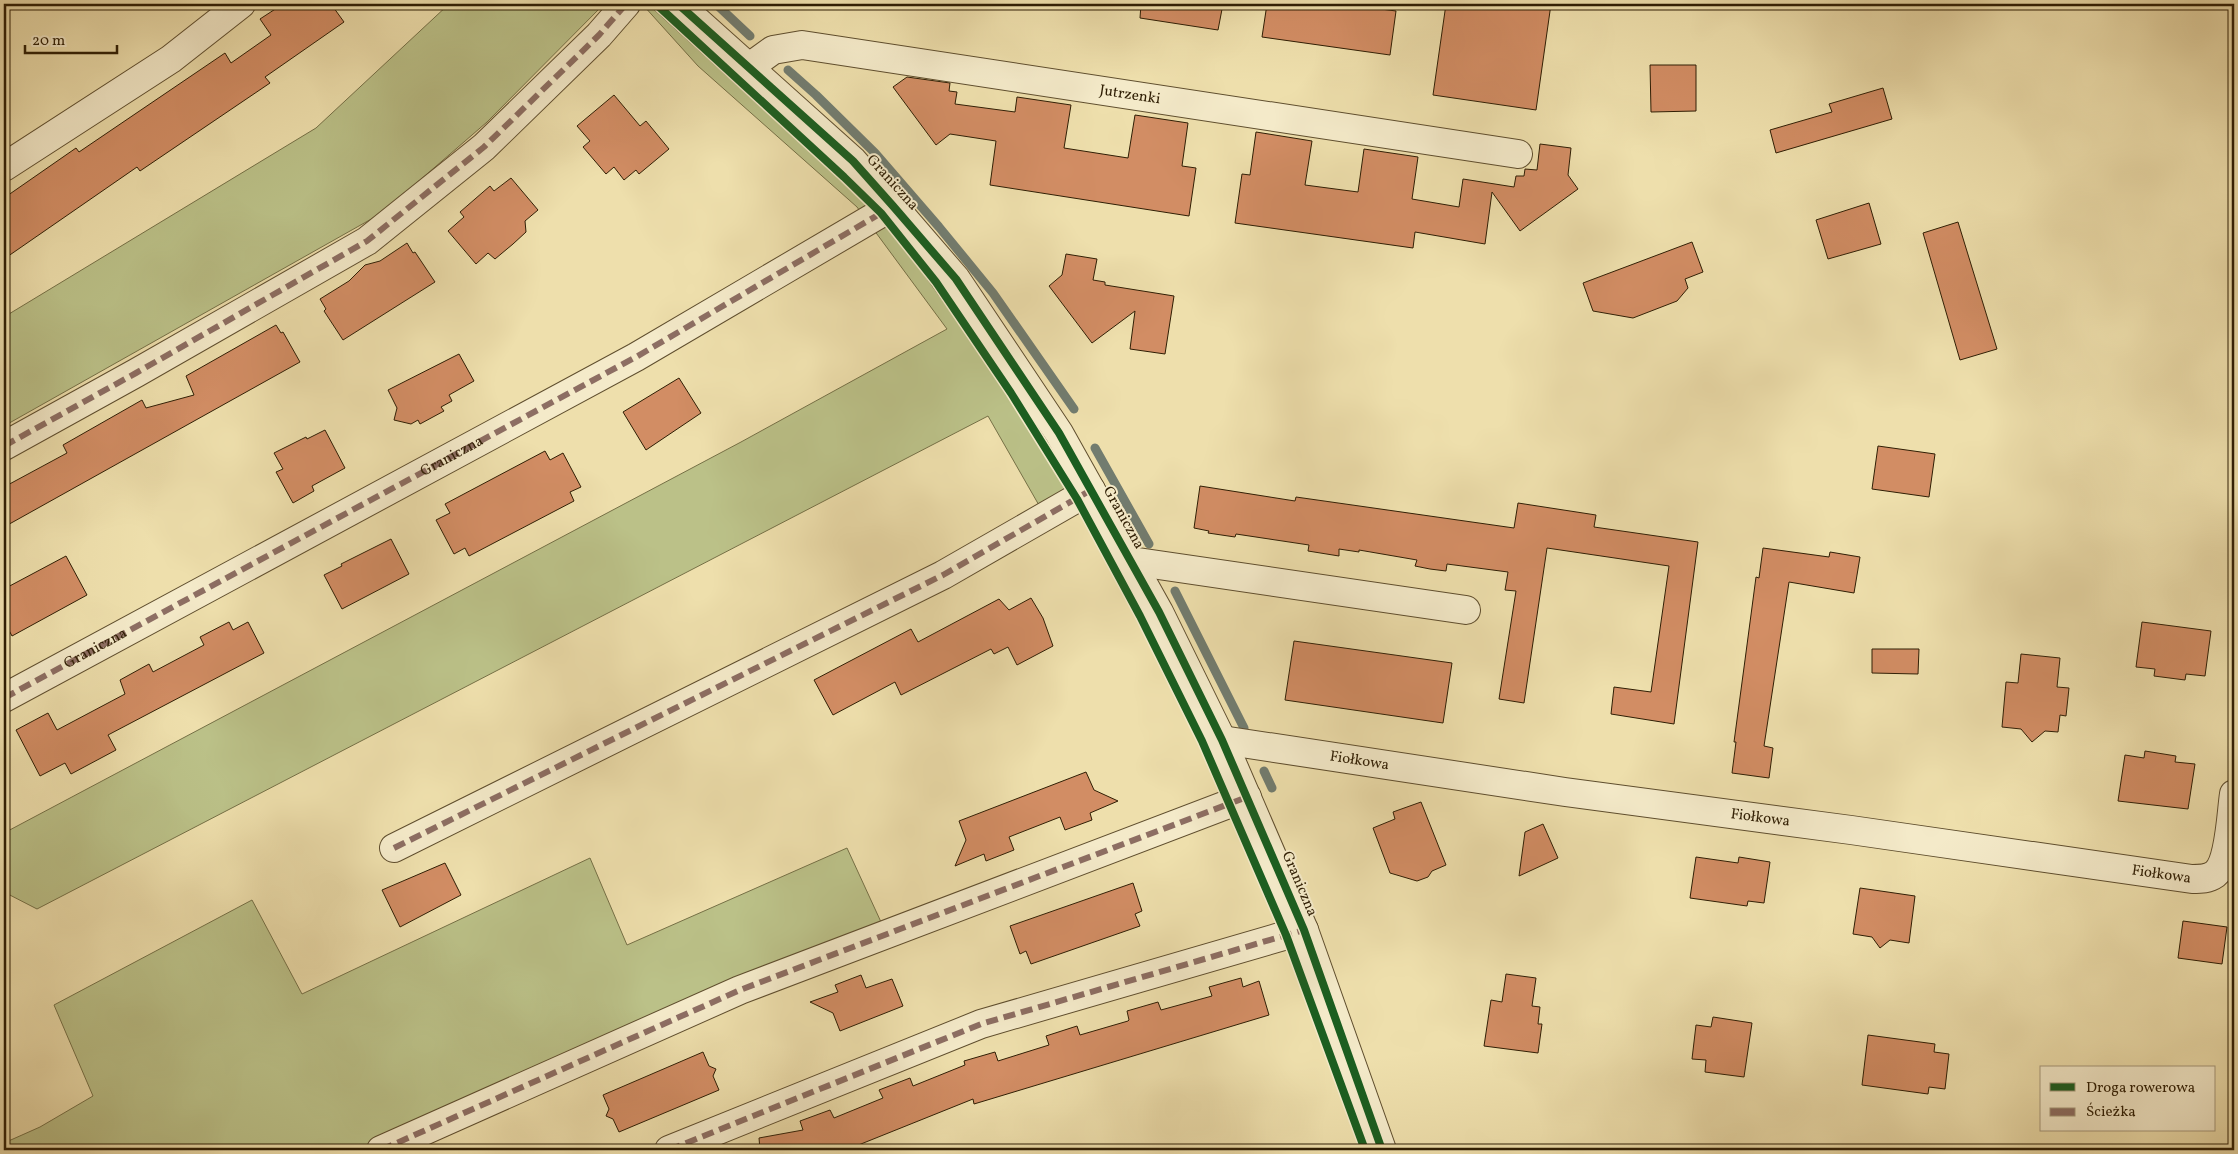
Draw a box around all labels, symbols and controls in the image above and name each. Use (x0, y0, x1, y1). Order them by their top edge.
scale bar (25, 22, 118, 54)
text: 20 m (32, 31, 65, 52)
street label: Jutrzenki (1098, 80, 1162, 110)
street label: Graniczna (861, 150, 923, 216)
street label: Graniczna (417, 431, 487, 482)
street label: Graniczna (1097, 483, 1149, 553)
street label: Graniczna (60, 623, 131, 674)
street label: Fiołkowa (1328, 746, 1391, 776)
street label: Fiołkowa (1729, 804, 1791, 832)
street label: Graniczna (1276, 848, 1322, 920)
street label: Fiołkowa (2130, 860, 2192, 889)
legend (2040, 1066, 2216, 1132)
text: Droga rowerowa (2086, 1078, 2195, 1099)
text: Ścieżka (2086, 1102, 2136, 1123)

